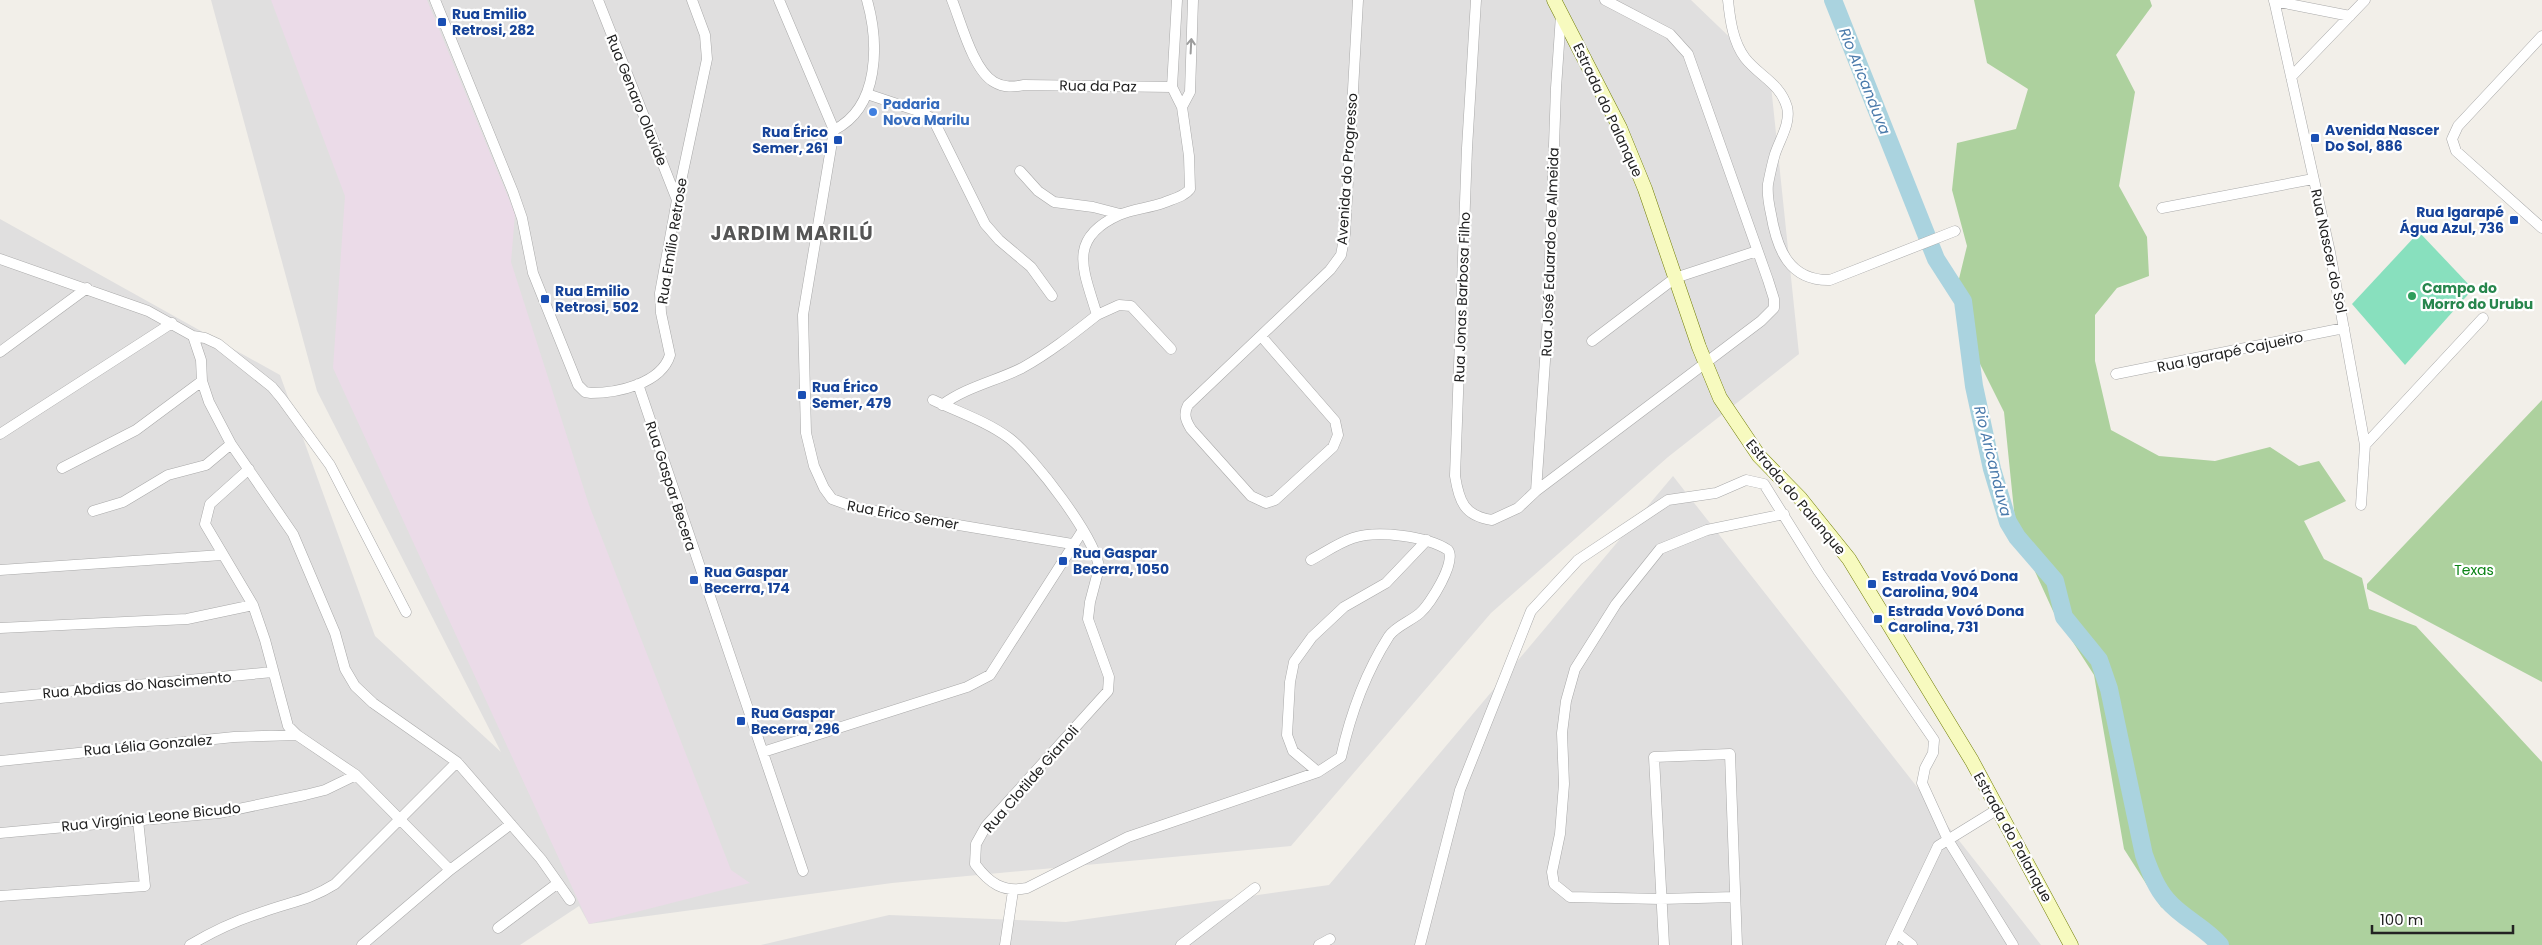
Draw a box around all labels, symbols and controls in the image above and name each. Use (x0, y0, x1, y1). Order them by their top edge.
place label: Rua Emilio Retrosi, 282 (452, 4, 534, 40)
marker: Rua Emilio Retrosi, 282 (436, 16, 448, 28)
water label: Rio Aricanduva (1834, 24, 1896, 138)
street label: Rua Genaro Olavide (602, 31, 673, 169)
one-way arrow (1187, 38, 1196, 54)
street label: Estrada do Palanque (1568, 40, 1648, 181)
street label: Rua da Paz (1059, 75, 1137, 97)
street label: Avenida do Progresso (1332, 92, 1362, 246)
place label: Padaria Nova Marilu (883, 94, 970, 130)
marker: Padaria Nova Marilu (867, 106, 879, 118)
place label: Avenida Nascer Do Sol, 886 (2325, 120, 2439, 156)
place label: Rua Érico Semer, 261 (752, 122, 828, 158)
marker: Avenida Nascer Do Sol, 886 (2309, 132, 2321, 144)
marker: Rua Érico Semer, 261 (832, 134, 844, 146)
street label: Rua José Eduardo de Almeida (1536, 147, 1564, 357)
street label: Rua Emílio Retrose (652, 176, 692, 306)
street label: Rua Nascer do Sol (2306, 187, 2352, 315)
place label: Rua Igarapé Água Azul, 736 (2400, 202, 2504, 238)
street label: Rua Jonas Barbosa Filho (1449, 211, 1475, 383)
marker: Rua Igarapé Água Azul, 736 (2508, 214, 2520, 226)
district label: JARDIM MARILÚ (710, 220, 874, 247)
place label: Campo do Morro do Urubu (2422, 278, 2533, 314)
place label: Rua Emilio Retrosi, 502 (555, 281, 639, 317)
marker: Campo do Morro do Urubu (2406, 290, 2418, 302)
marker: Rua Emilio Retrosi, 502 (539, 293, 551, 305)
street label: Rua Igarapé Cajueiro (2155, 327, 2305, 377)
place label: Rua Érico Semer, 479 (812, 377, 891, 413)
marker: Rua Érico Semer, 479 (796, 389, 808, 401)
water label: Rio Aricanduva (1969, 403, 2017, 519)
street label: Rua Gaspar Becera (641, 419, 701, 553)
street label: Estrada do Palanque (1742, 435, 1851, 559)
street label: Rua Erico Semer (846, 495, 960, 535)
place label: Rua Gaspar Becerra, 1050 (1073, 543, 1169, 579)
marker: Rua Gaspar Becerra, 1050 (1057, 555, 1069, 567)
park label: Texas (2454, 560, 2494, 580)
place label: Rua Gaspar Becerra, 174 (704, 562, 790, 598)
place label: Estrada Vovó Dona Carolina, 904 (1882, 566, 2018, 602)
marker: Rua Gaspar Becerra, 174 (688, 574, 700, 586)
marker: Estrada Vovó Dona Carolina, 904 (1866, 578, 1878, 590)
place label: Estrada Vovó Dona Carolina, 731 (1888, 601, 2024, 637)
marker: Estrada Vovó Dona Carolina, 731 (1872, 613, 1884, 625)
street label: Rua Abdias do Nascimento (42, 667, 232, 703)
place label: Rua Gaspar Becerra, 296 (751, 703, 840, 739)
marker: Rua Gaspar Becerra, 296 (735, 715, 747, 727)
street label: Rua Clotilde Gianoli (979, 721, 1083, 837)
street label: Rua Lélia Gonzalez (83, 729, 213, 761)
street label: Estrada do Palanque (1969, 768, 2057, 906)
street label: Rua Virgínia Leone Bicudo (60, 798, 242, 836)
scale bar (2372, 902, 2513, 934)
text: 100 m (2380, 909, 2423, 930)

